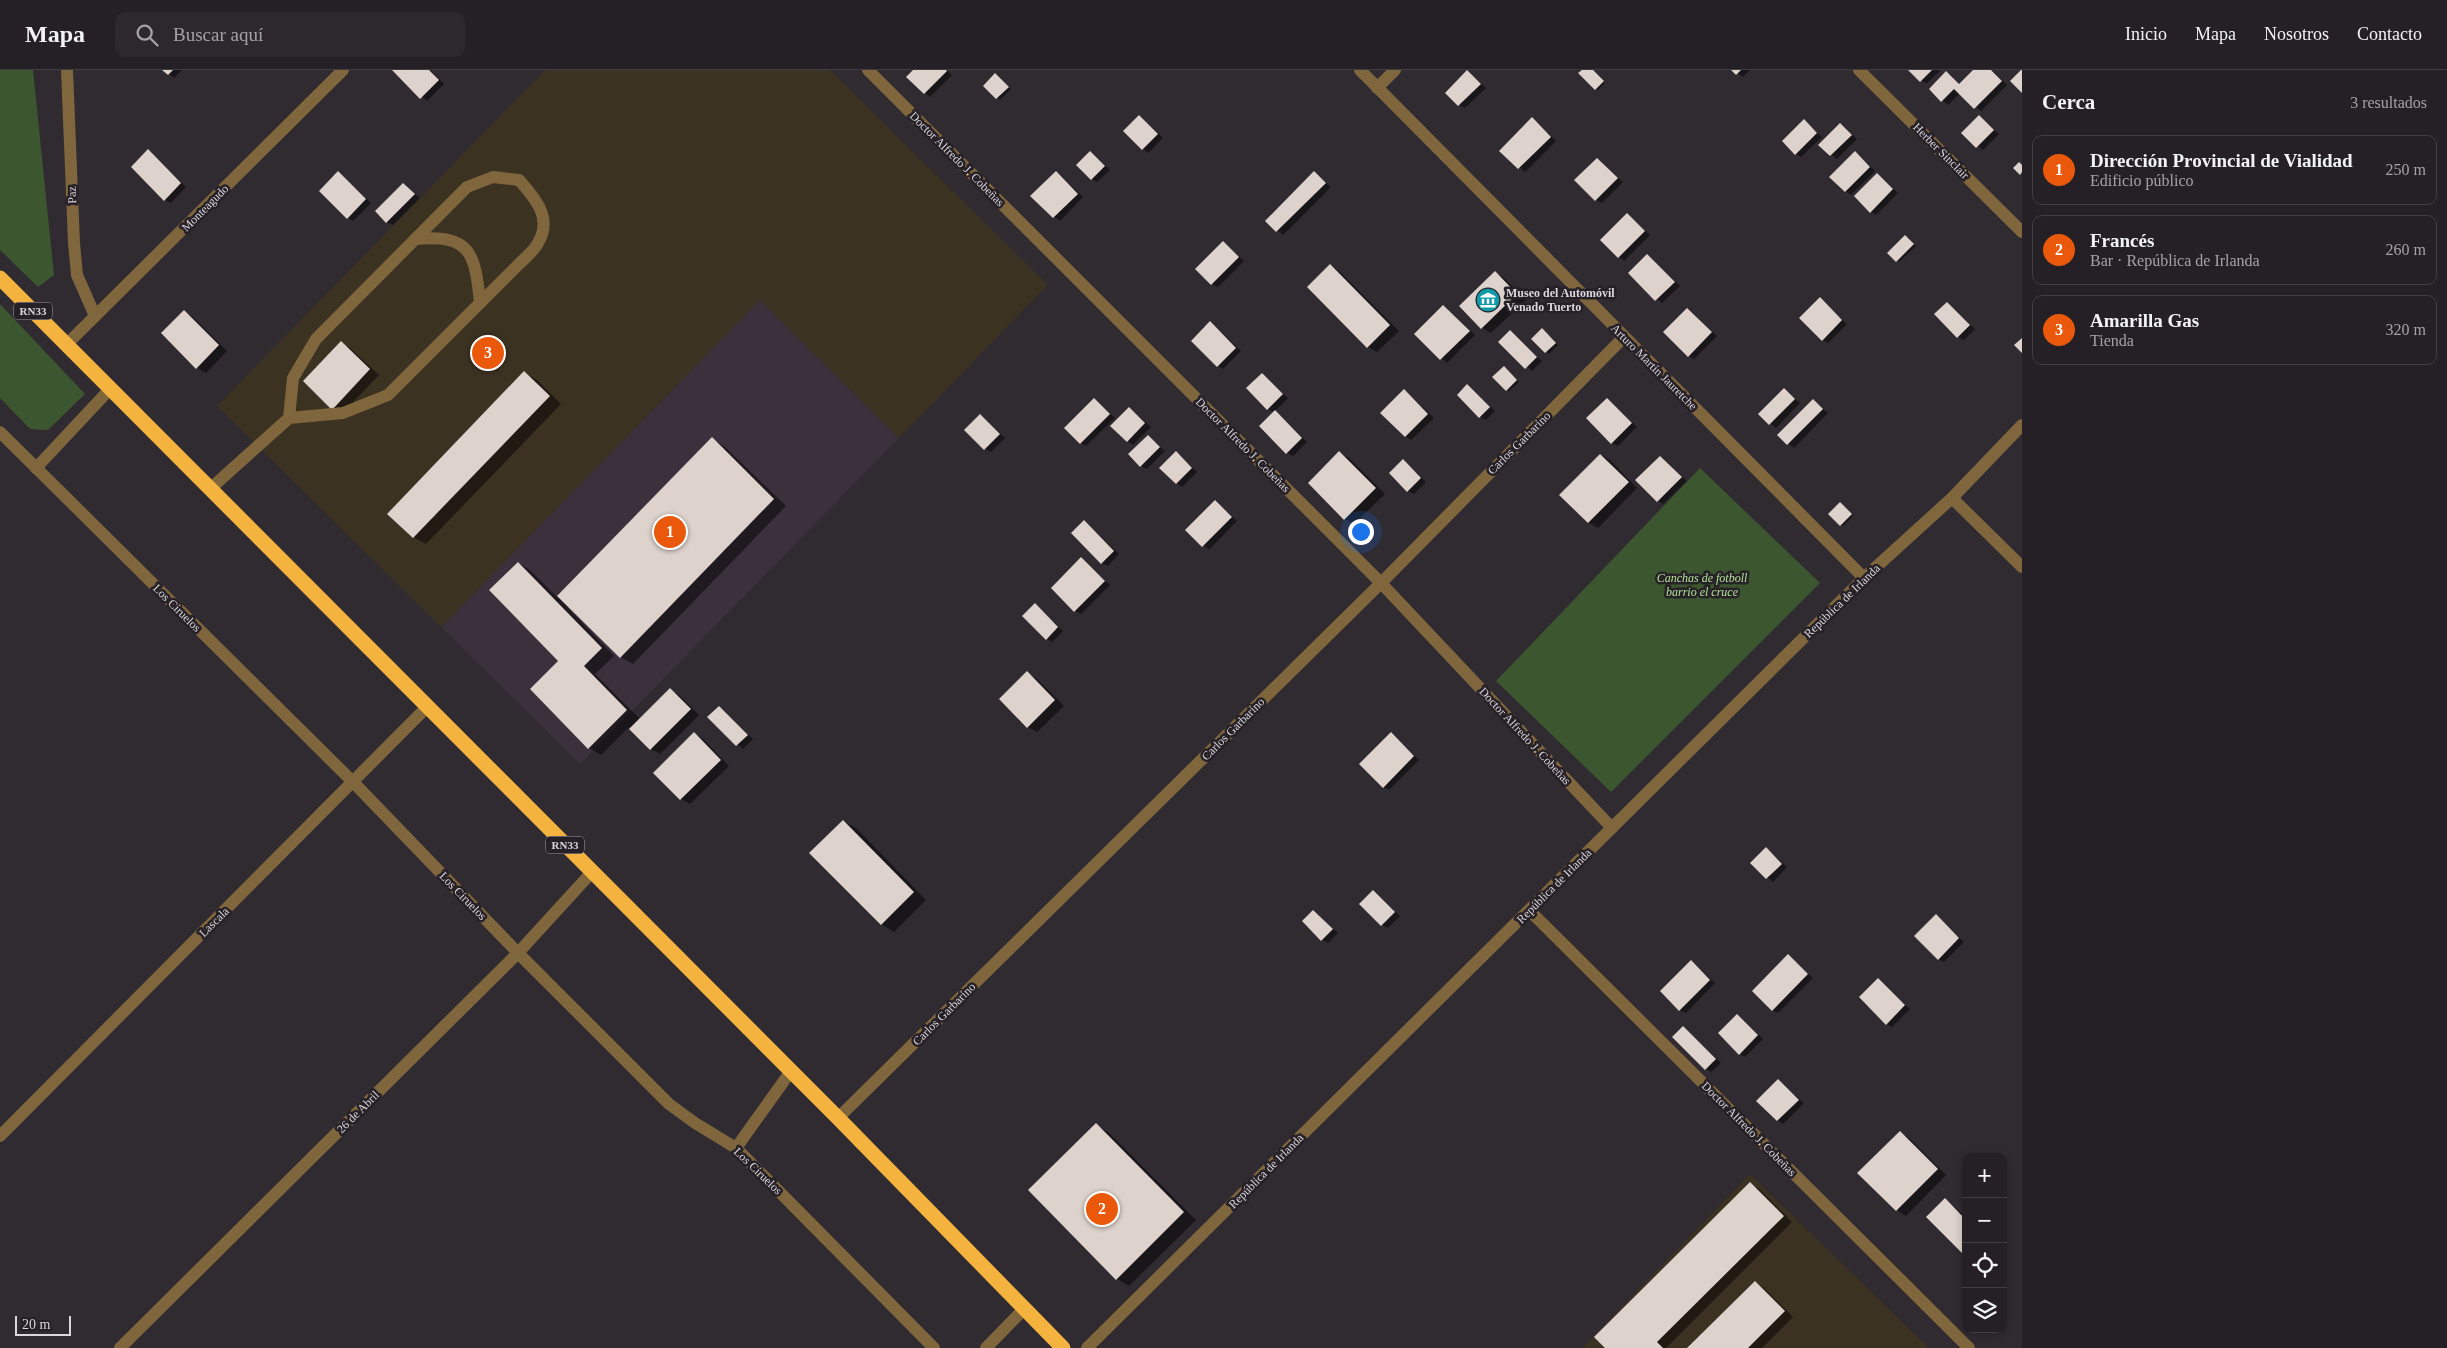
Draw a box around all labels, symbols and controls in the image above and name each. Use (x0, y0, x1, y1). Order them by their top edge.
search box (115, 12, 465, 57)
text: Mapa (25, 21, 85, 47)
icon: search (133, 21, 161, 49)
text: Buscar aquí (173, 24, 263, 45)
text: Inicio (2125, 24, 2167, 44)
text: Mapa (2195, 24, 2236, 44)
text: Nosotros (2264, 24, 2329, 44)
text: Contacto (2357, 24, 2422, 44)
text: Cerca (2042, 90, 2095, 114)
text: 3 resultados (2350, 94, 2427, 111)
street label: Doctor Alfredo J. Cobeñas (907, 109, 1007, 209)
street label: Herber Sinclair (1910, 120, 1972, 182)
text: Dirección Provincial de Vialidad (2090, 150, 2353, 171)
text: 1 (2055, 161, 2063, 178)
text: 250 m (2386, 161, 2426, 178)
text: Edificio público (2090, 172, 2194, 189)
street label: Monteagudo (179, 182, 231, 234)
street label: Paz (65, 186, 79, 204)
text: Francés (2090, 230, 2154, 251)
text: 2 (2055, 241, 2063, 258)
text: 260 m (2386, 241, 2426, 258)
text: Bar · República de Irlanda (2090, 252, 2260, 269)
place label: Museo del Automóvil Venado Tuerto (1506, 286, 1615, 314)
museum icon: Museo del Automóvil Venado Tuerto (1475, 287, 1501, 313)
road number: RN33 (14, 302, 52, 320)
text: Amarilla Gas (2090, 310, 2199, 331)
street label: Arturo Martín Jauretche (1608, 321, 1700, 413)
text: 3 (2055, 321, 2063, 338)
text: 320 m (2386, 321, 2426, 338)
text: Tienda (2090, 332, 2134, 349)
pin: 3 (472, 334, 504, 372)
street label: Doctor Alfredo J. Cobeñas (1193, 395, 1293, 495)
street label: Carlos Garbarino (1485, 409, 1553, 477)
pin: 1 (654, 513, 686, 551)
your location (1348, 519, 1374, 545)
street label: República de Irlanda (1801, 561, 1883, 641)
park label: Canchas de fotboll barrio el cruce (1657, 571, 1748, 599)
street label: Los Ciruelos (150, 581, 204, 635)
street label: Doctor Alfredo J. Cobeñas (1476, 684, 1574, 788)
street label: Carlos Garbarino (1199, 695, 1267, 763)
road number: RN33 (546, 836, 584, 854)
street label: República de Irlanda (1514, 845, 1595, 926)
street label: Los Ciruelos (437, 869, 490, 923)
street label: Lascala (196, 904, 232, 940)
street label: Carlos Garbarino (910, 980, 978, 1048)
street label: Doctor Alfredo J. Cobeñas (1699, 1079, 1799, 1179)
street label: 26 de Abril (334, 1087, 383, 1136)
street label: República de Irlanda (1226, 1130, 1307, 1211)
street label: Los Ciruelos (731, 1145, 785, 1198)
map controls (1962, 1153, 2007, 1333)
button: + (1962, 1153, 2007, 1198)
pin: 2 (1086, 1190, 1118, 1228)
button: − (1962, 1198, 2007, 1243)
button: locate (1962, 1243, 2007, 1288)
button: layers (1962, 1288, 2007, 1333)
scale bar (15, 1313, 71, 1336)
text: 20 m (22, 1317, 50, 1332)

